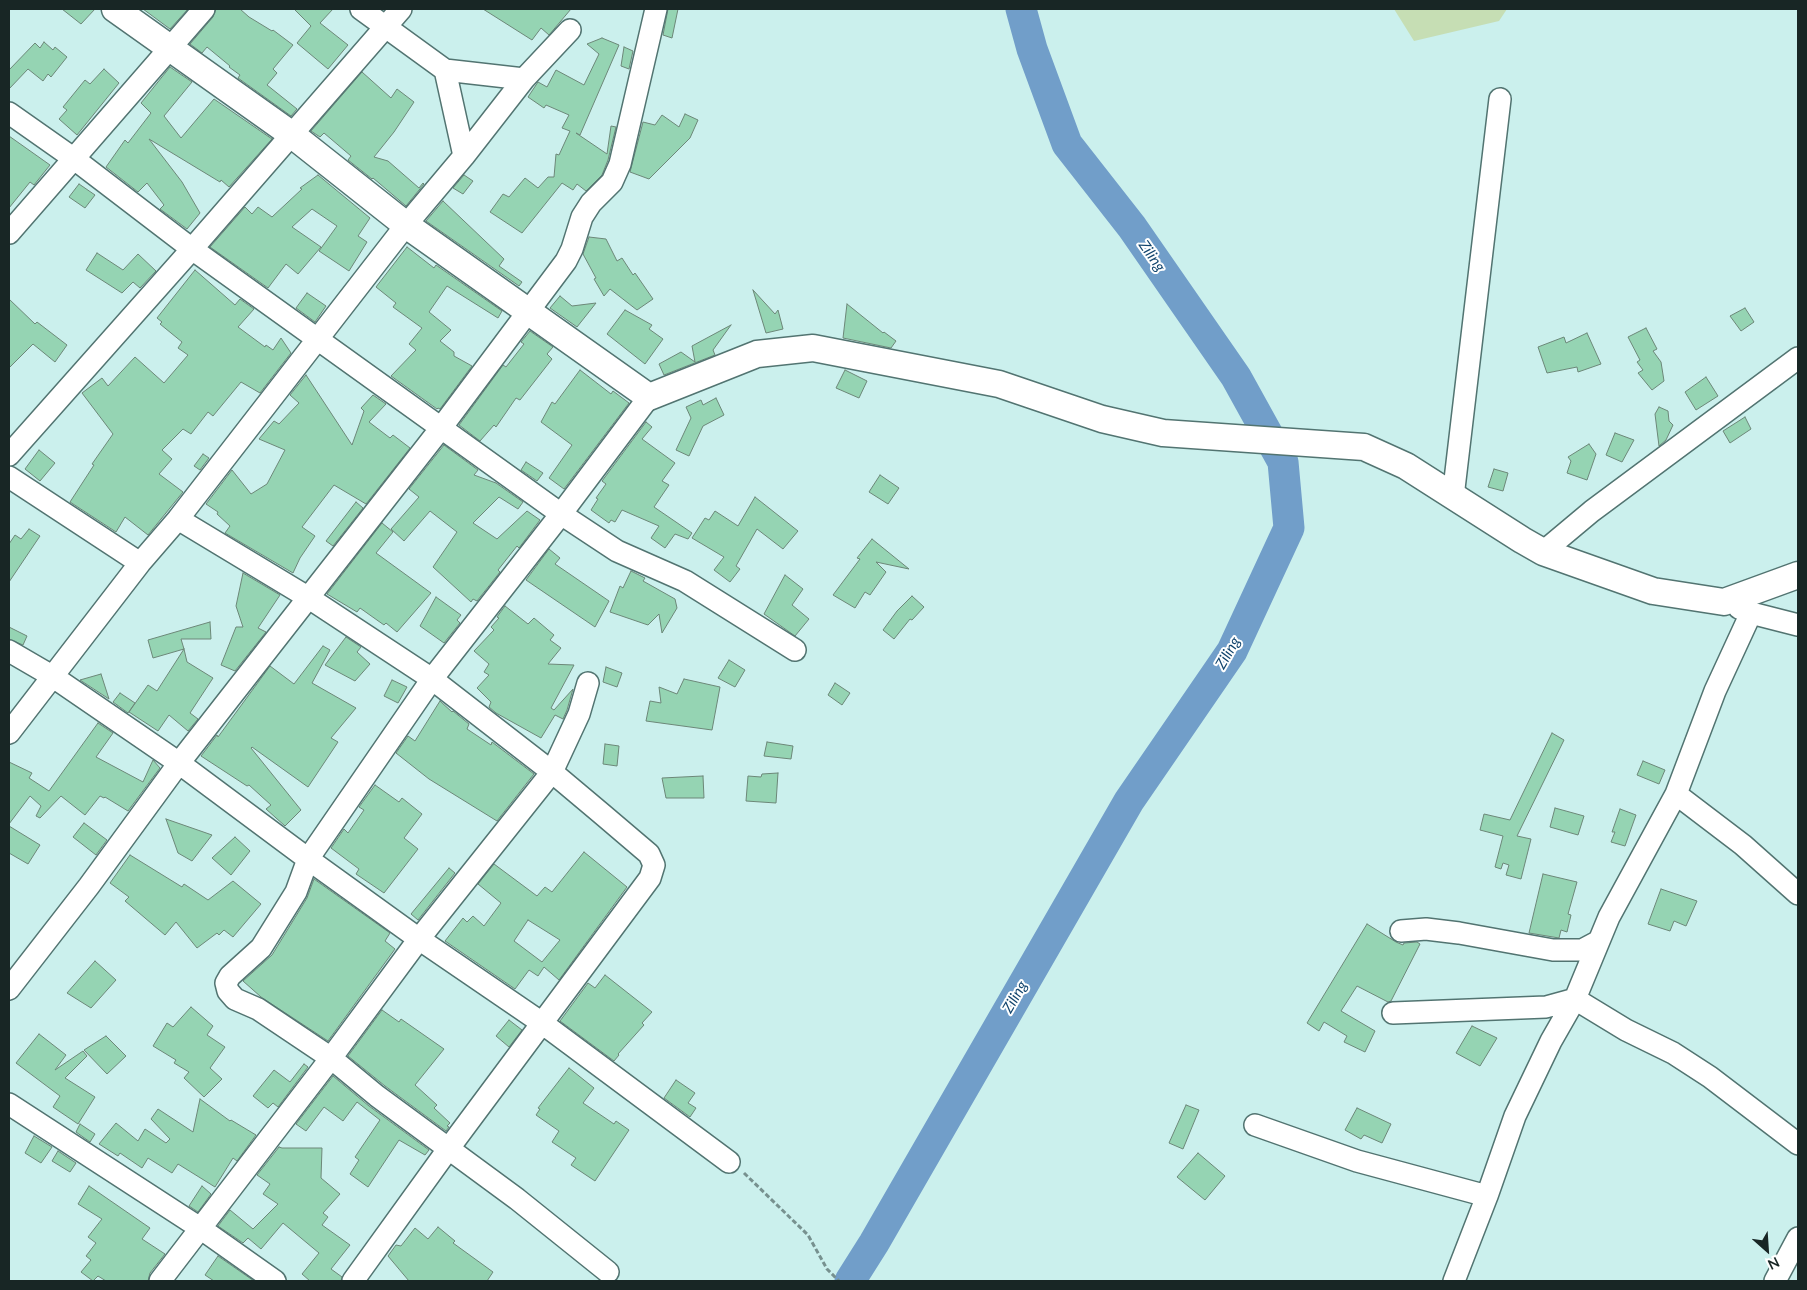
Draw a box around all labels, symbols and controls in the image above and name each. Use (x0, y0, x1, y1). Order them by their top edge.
water label: Ziling (1135, 237, 1169, 275)
water label: Ziling (1212, 634, 1244, 672)
water label: Ziling (999, 978, 1031, 1016)
north arrow (1742, 1225, 1792, 1275)
text: N (1765, 1254, 1782, 1274)

